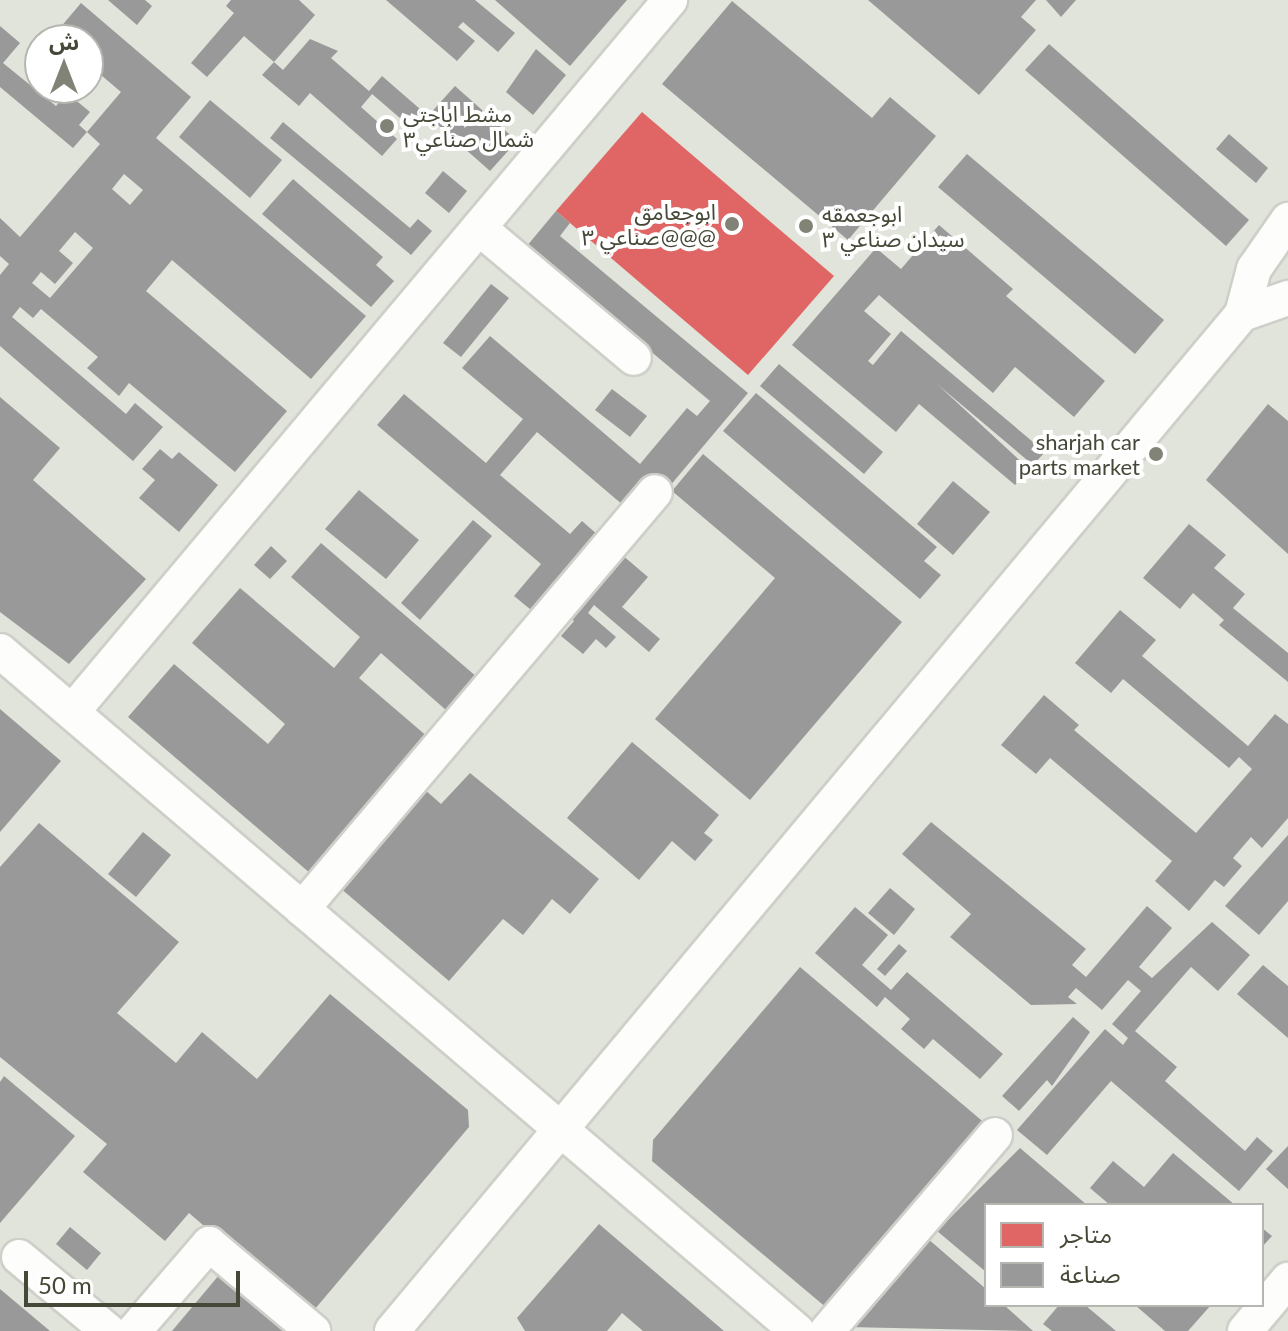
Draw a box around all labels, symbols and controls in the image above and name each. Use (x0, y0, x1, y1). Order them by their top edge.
north arrow (24, 24, 104, 104)
text: ش (49, 28, 79, 55)
place label: مشط اباجتي شمال صناعي٣ (403, 100, 534, 152)
marker: مشط اباجتي شمال صناعي٣ (378, 117, 396, 135)
place label: ابوجعامق صناعي ٣@@@ (582, 198, 716, 250)
place label: ابوجعمقه سيدان صناعي ٣ (822, 200, 964, 252)
marker: ابوجعامق صناعي ٣@@@ (723, 215, 741, 233)
marker: ابوجعمقه سيدان صناعي ٣ (797, 217, 815, 235)
place label: sharjah car parts market (1019, 428, 1140, 480)
marker: sharjah car parts market (1147, 445, 1165, 463)
legend (984, 1203, 1264, 1307)
text: متاجر (1060, 1219, 1112, 1248)
scale bar (28, 1255, 244, 1305)
text: صناعة (1060, 1259, 1121, 1288)
text: 50 m (38, 1270, 92, 1299)

